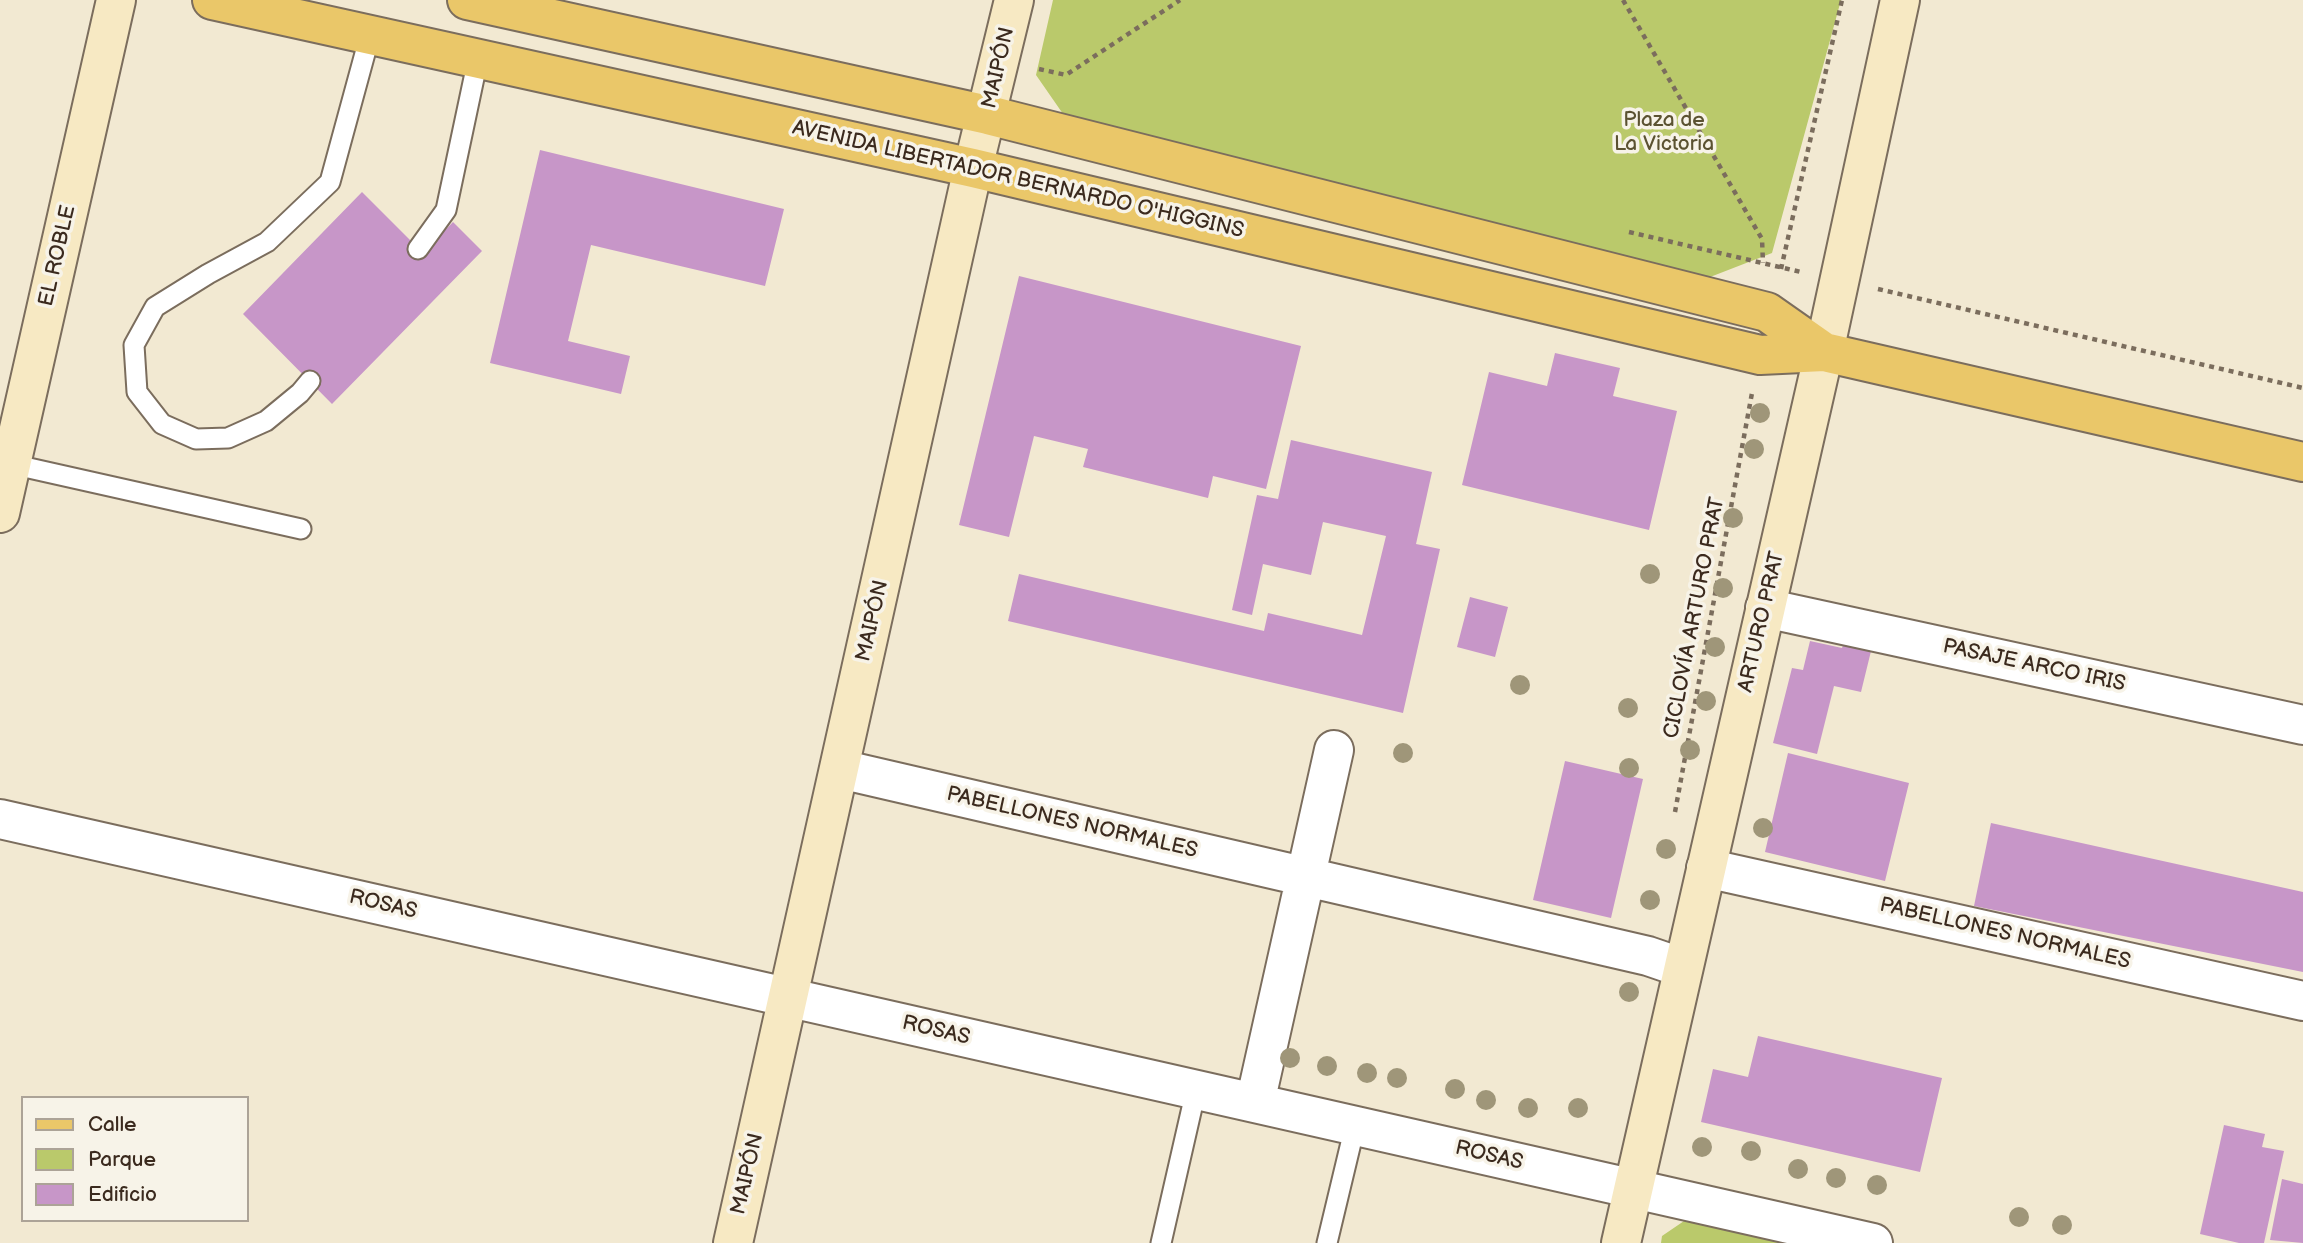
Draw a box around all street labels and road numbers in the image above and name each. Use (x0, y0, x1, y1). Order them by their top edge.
street label: MAIPÓN (977, 25, 1021, 111)
street label: AVENIDA LIBERTADOR BERNARDO O'HIGGINS (790, 116, 1246, 244)
street label: EL ROBLE (34, 203, 82, 309)
street label: CICLOVÍA ARTURO PRAT (1659, 495, 1731, 741)
street label: ARTURO PRAT (1734, 549, 1790, 695)
street label: MAIPÓN (851, 578, 895, 664)
street label: PASAJE ARCO IRIS (1940, 634, 2128, 698)
street label: PABELLONES NORMALES (944, 782, 1200, 864)
street label: ROSAS (347, 885, 419, 925)
street label: PABELLONES NORMALES (1877, 893, 2133, 975)
street label: ROSAS (900, 1011, 972, 1051)
street label: MAIPÓN (726, 1131, 770, 1217)
street label: ROSAS (1453, 1136, 1525, 1176)

